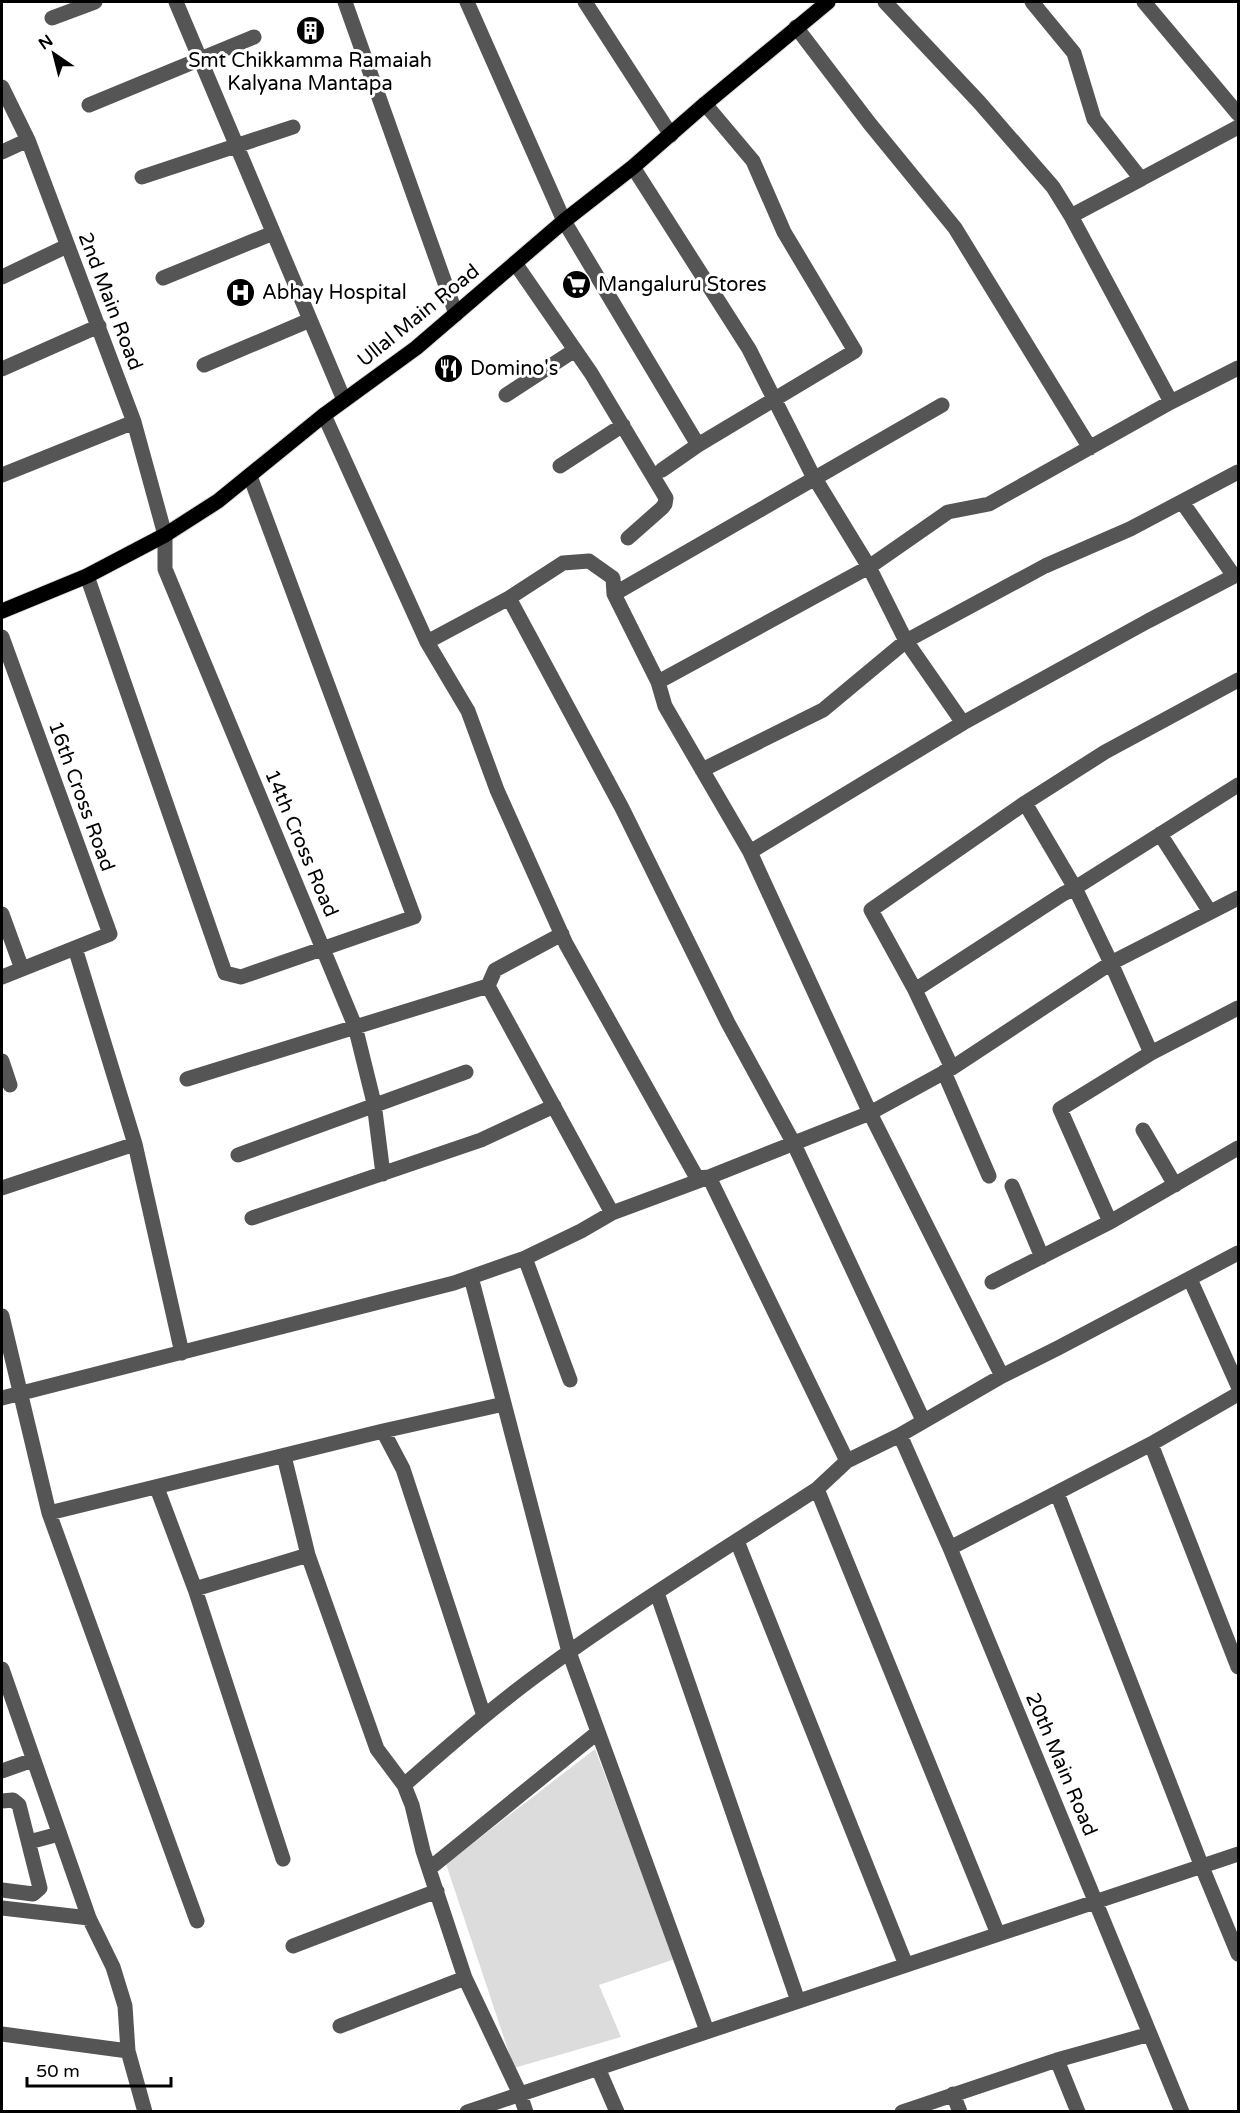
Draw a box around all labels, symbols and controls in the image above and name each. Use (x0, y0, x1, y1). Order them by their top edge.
building icon: Smt Chikkamma Ramaiah Kalyana Mantapa (294, 14, 326, 46)
north arrow (24, 24, 84, 84)
text: N (35, 31, 57, 54)
place label: Smt Chikkamma Ramaiah Kalyana Mantapa (188, 49, 432, 96)
street label: 2nd Main Road (73, 229, 147, 374)
street label: Ullal Main Road (353, 259, 484, 372)
supermarket icon: Mangaluru Stores (561, 268, 593, 300)
place label: Mangaluru Stores (598, 273, 767, 297)
hospital icon: Abhay Hospital (225, 276, 257, 308)
place label: Abhay Hospital (262, 281, 407, 305)
restaurant icon: Domino's (433, 352, 465, 384)
place label: Domino's (470, 357, 558, 381)
street label: 16th Cross Road (43, 718, 119, 875)
street label: 14th Cross Road (259, 766, 343, 921)
street label: 20th Main Road (1020, 1689, 1102, 1840)
scale bar (27, 2050, 171, 2088)
text: 50 m (36, 2060, 80, 2082)

